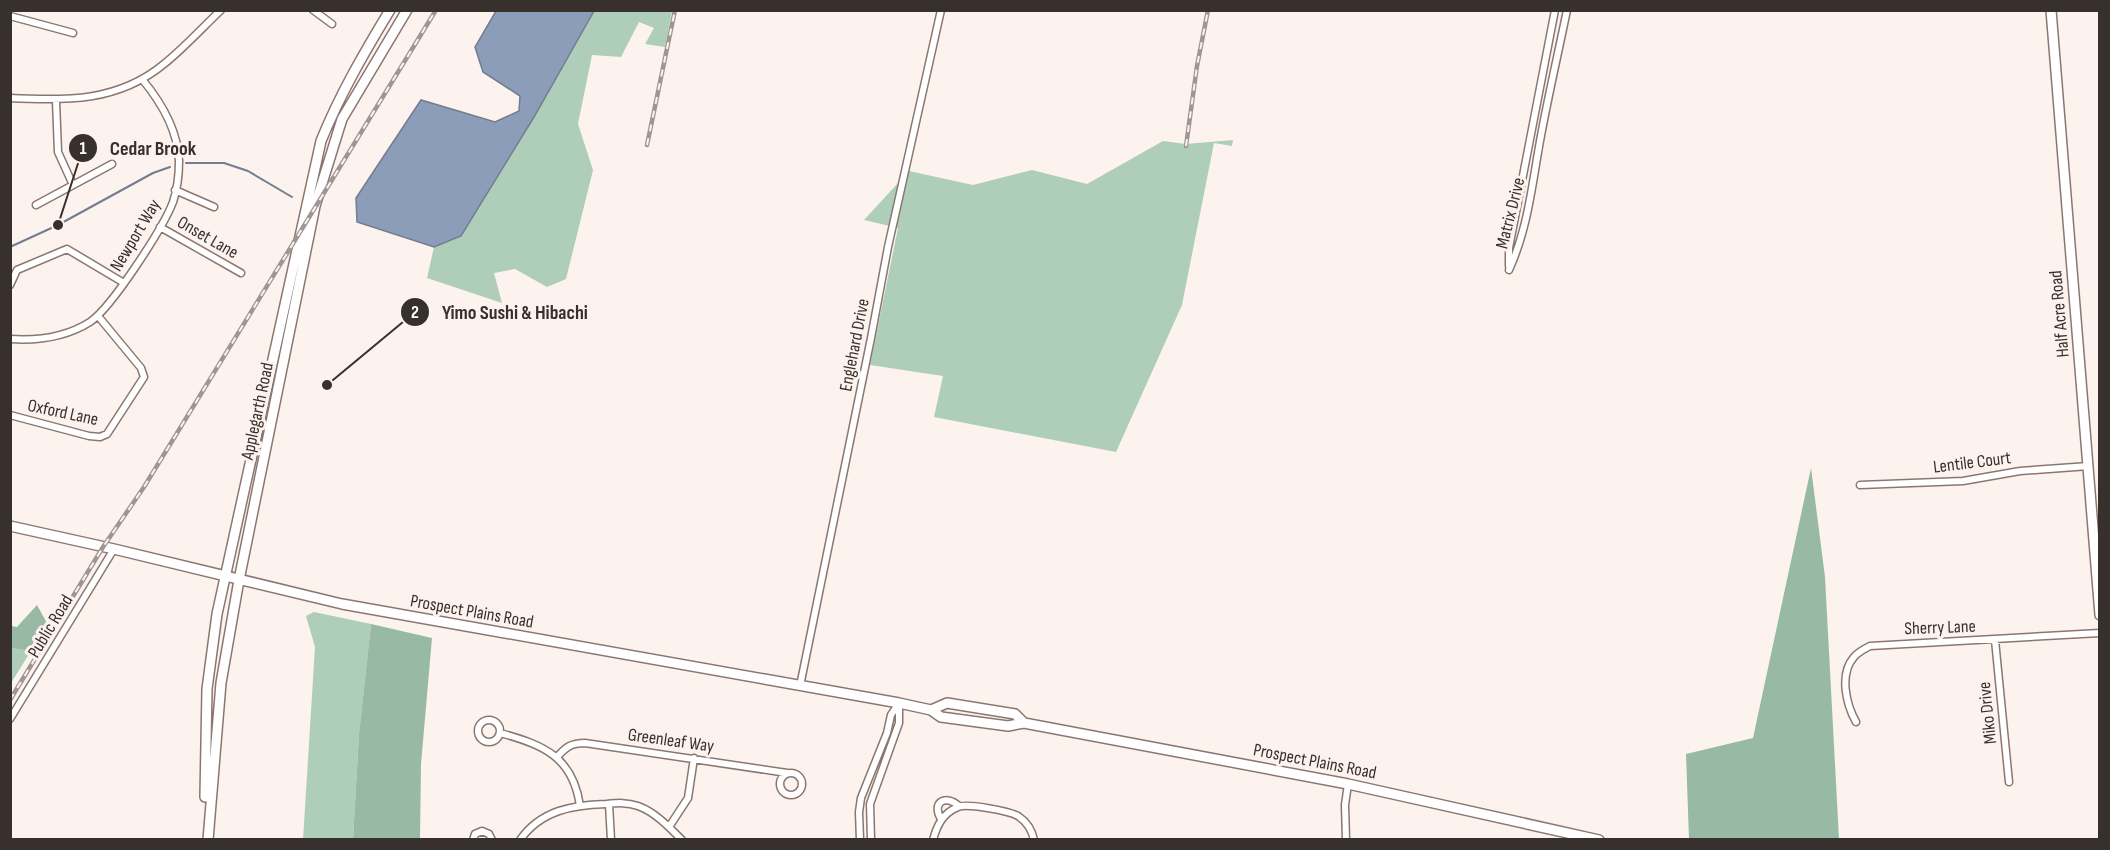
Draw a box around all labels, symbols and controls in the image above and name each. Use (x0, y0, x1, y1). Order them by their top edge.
callout: Cedar Brook (68, 129, 208, 167)
text: Cedar Brook (110, 137, 197, 161)
text: 1 (79, 138, 87, 159)
street label: Matrix Drive (1492, 175, 1529, 251)
street label: Newport Way (106, 195, 165, 275)
street label: Onset Lane (173, 212, 242, 263)
street label: Half Acre Road (2045, 269, 2074, 358)
callout: Yimo Sushi & Hibachi (400, 293, 600, 331)
street label: Englehard Drive (835, 297, 874, 393)
text: Yimo Sushi & Hibachi (442, 301, 588, 325)
text: 2 (411, 302, 419, 323)
street label: Applegarth Road (237, 361, 278, 463)
street label: Oxford Lane (26, 395, 100, 430)
street label: Lentile Court (1932, 447, 2013, 478)
street label: Prospect Plains Road (409, 590, 535, 633)
street label: Public Road (23, 591, 77, 662)
street label: Sherry Lane (1904, 616, 1976, 639)
street label: Miko Drive (1974, 681, 2001, 745)
street label: Greenleaf Way (627, 724, 715, 757)
street label: Prospect Plains Road (1252, 739, 1378, 784)

